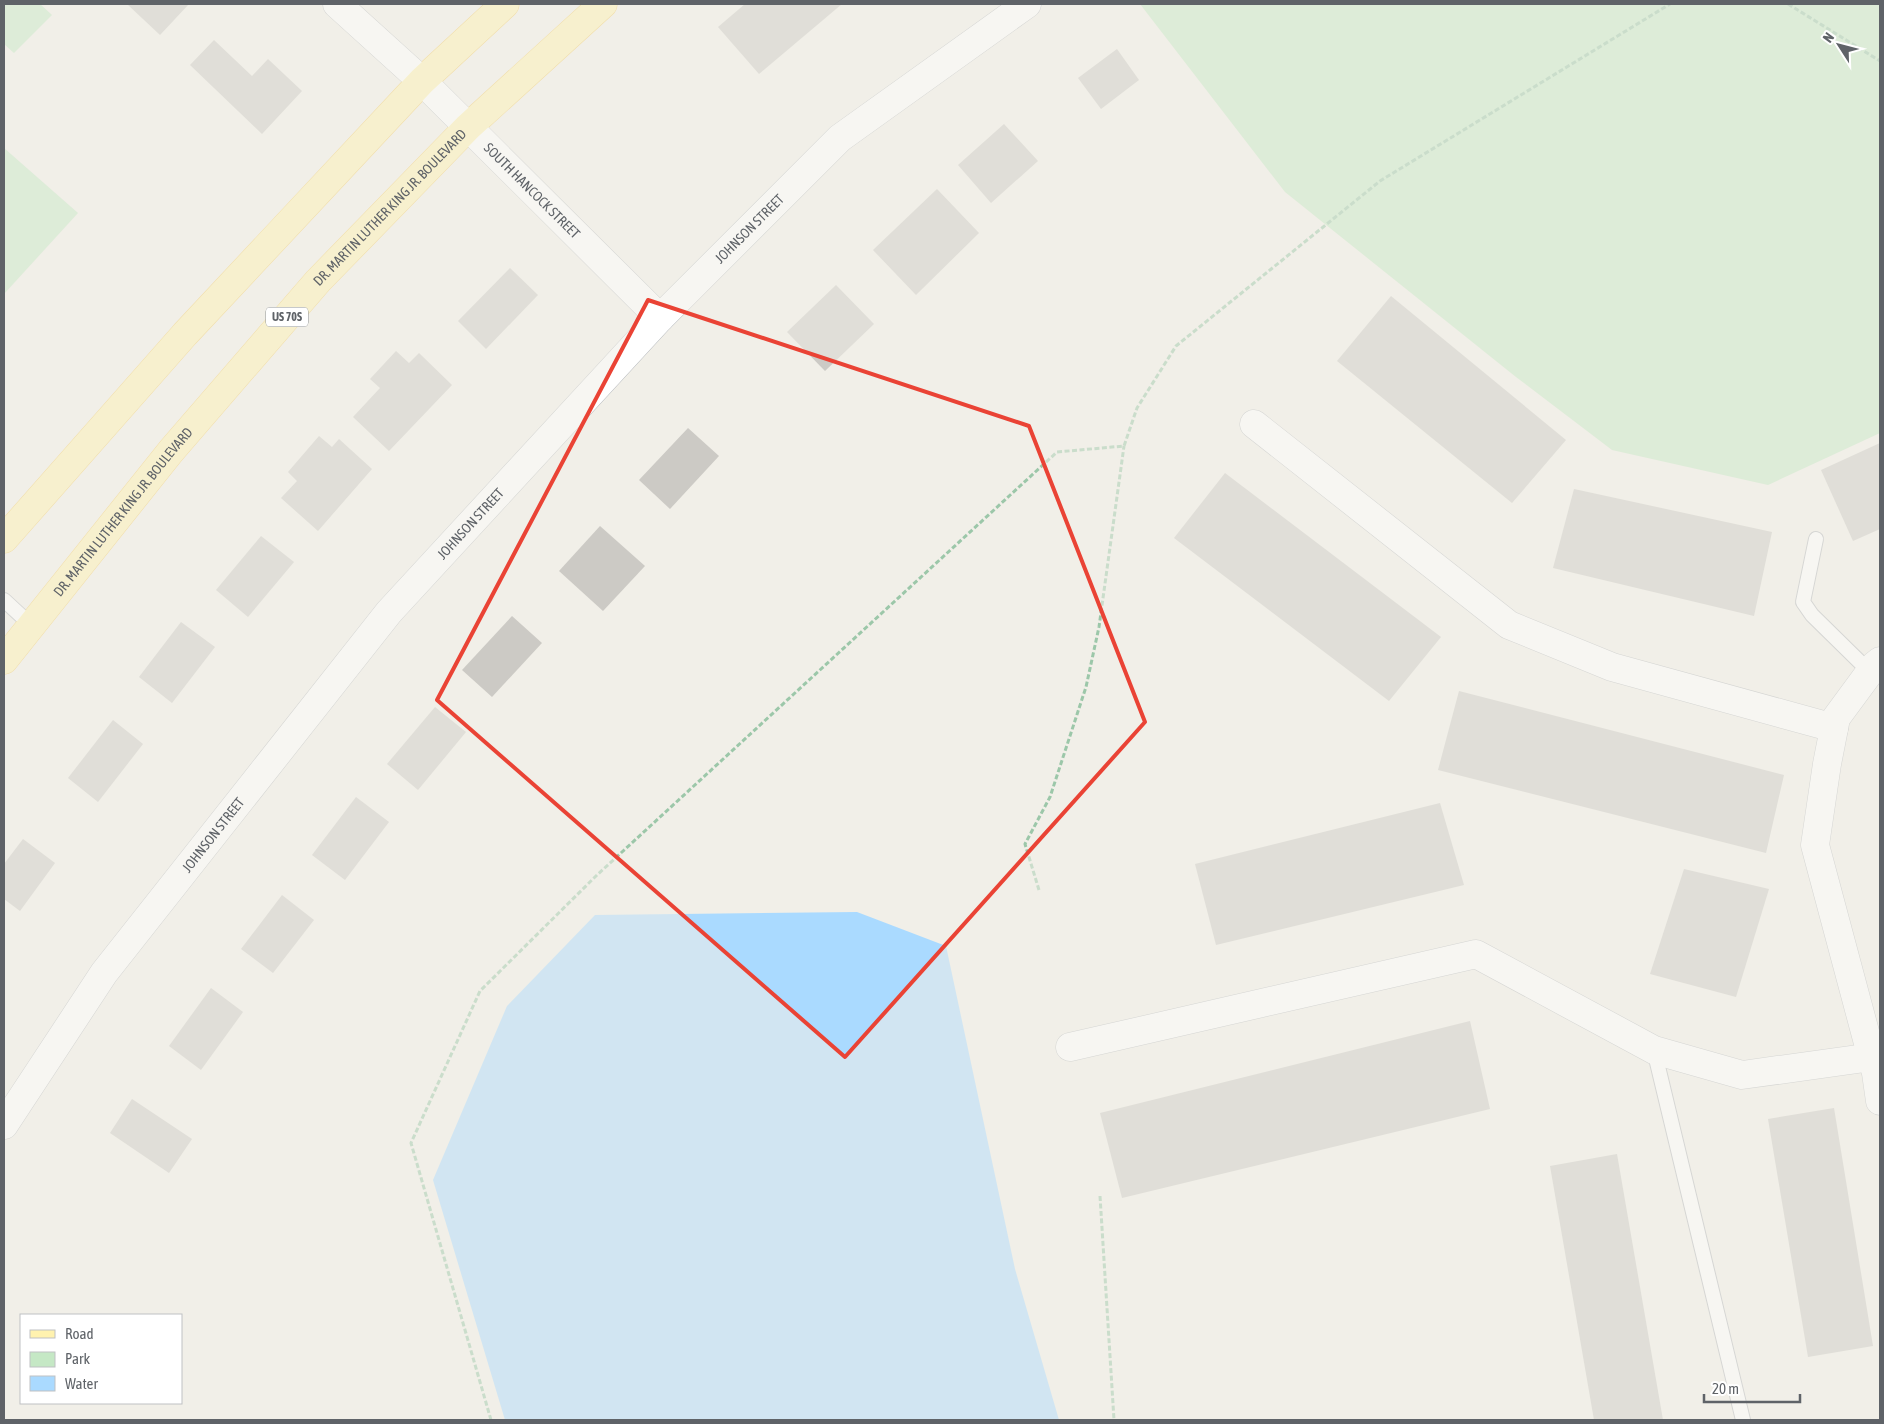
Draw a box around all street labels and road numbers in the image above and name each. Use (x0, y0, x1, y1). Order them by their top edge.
street label: DR. MARTIN LUTHER KING JR. BOULEVARD (310, 126, 470, 289)
street label: SOUTH HANCOCK STREET (481, 140, 583, 242)
street label: JOHNSON STREET (712, 191, 787, 266)
road number: US 70S (266, 308, 308, 326)
street label: DR. MARTIN LUTHER KING JR. BOULEVARD (50, 424, 196, 599)
street label: JOHNSON STREET (434, 485, 507, 562)
street label: JOHNSON STREET (179, 794, 247, 875)

